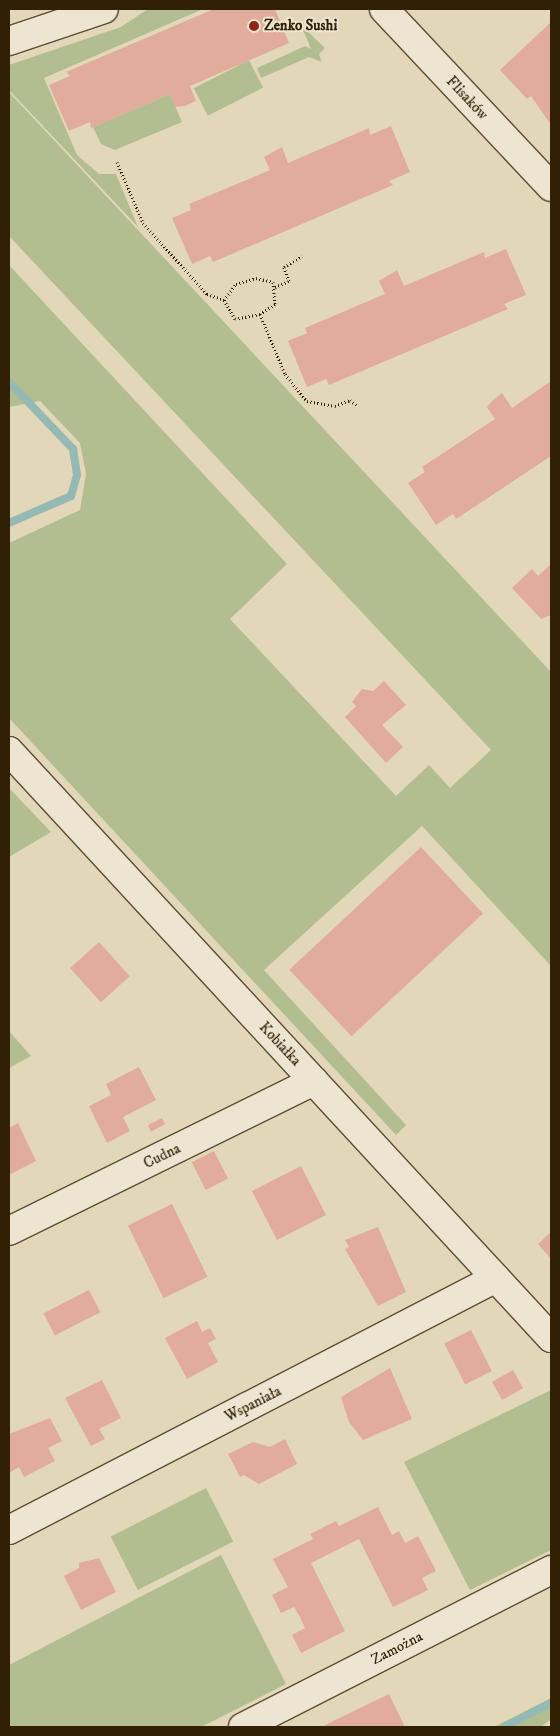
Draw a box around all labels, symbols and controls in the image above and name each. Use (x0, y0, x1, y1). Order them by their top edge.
place label: Zenko Sushi (264, 17, 337, 35)
marker: Zenko Sushi (248, 20, 260, 32)
street label: Flisaków (442, 72, 492, 124)
street label: Kobiałka (255, 1018, 305, 1070)
street label: Cudna (141, 1139, 183, 1173)
street label: Wspaniała (222, 1382, 284, 1426)
street label: Zamożna (368, 1627, 426, 1669)

